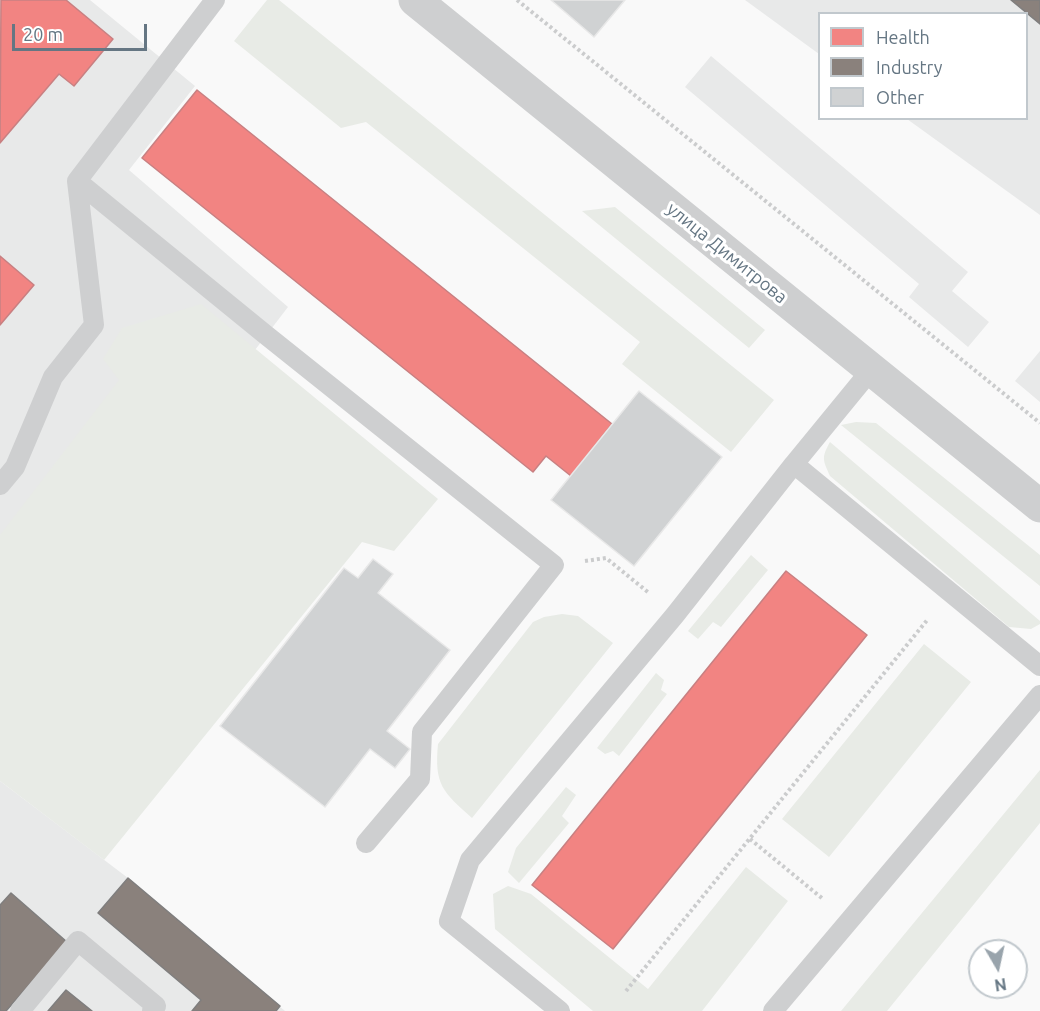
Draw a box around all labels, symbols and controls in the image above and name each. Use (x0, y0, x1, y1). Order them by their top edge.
scale bar (15, 12, 150, 50)
legend (818, 12, 1028, 120)
text: 20 m (23, 24, 63, 44)
text: Health (876, 27, 930, 47)
text: Industry (876, 57, 942, 77)
text: Other (876, 87, 924, 107)
street label: улица Димитрова (662, 198, 792, 308)
north arrow (968, 939, 1028, 999)
text: N (993, 975, 1008, 995)

